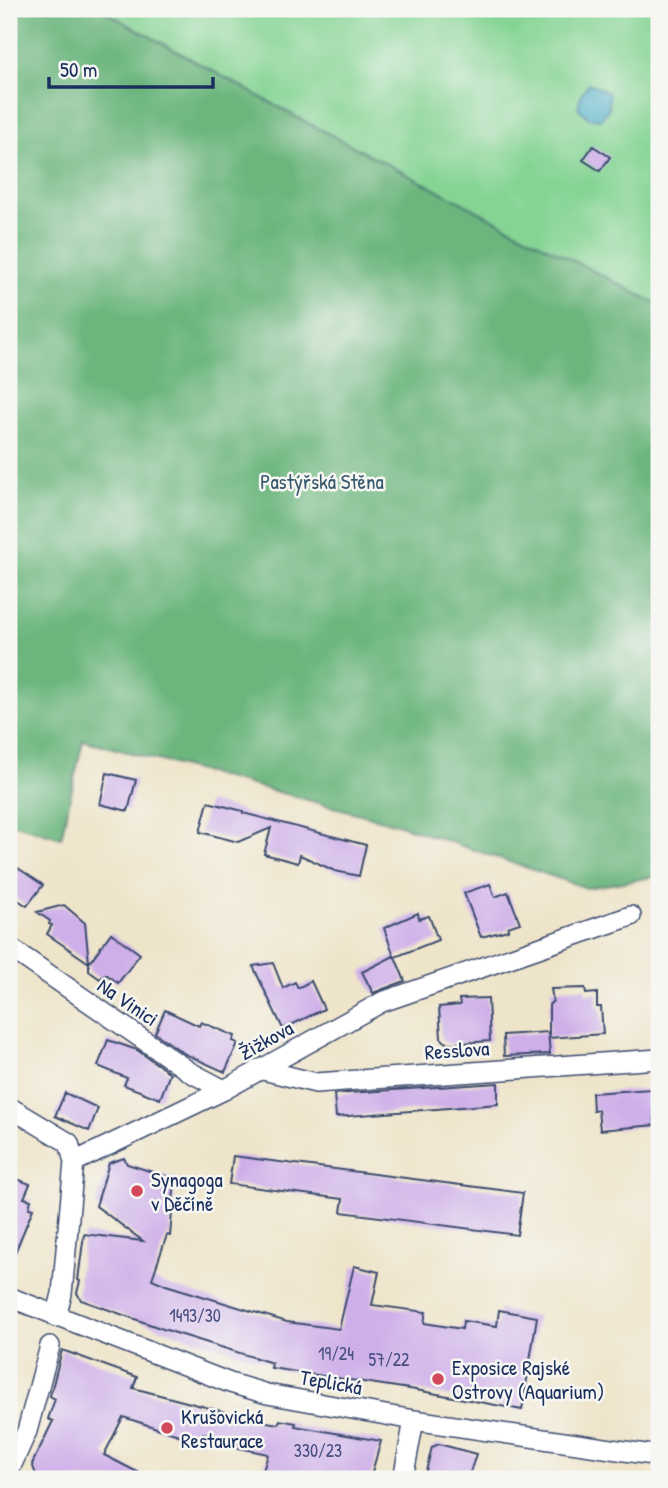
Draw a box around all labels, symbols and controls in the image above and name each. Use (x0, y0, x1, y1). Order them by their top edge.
scale bar (49, 46, 214, 90)
text: 50 m (60, 55, 97, 84)
park label: Pastýřská Stěna (260, 467, 384, 496)
street label: Na Vinici (92, 971, 164, 1033)
street label: Žižkova (234, 1013, 298, 1067)
street label: Resslova (424, 1033, 490, 1067)
place label: Synagoga v Děčíně (151, 1165, 223, 1218)
marker: Synagoga v Děčíně (129, 1183, 145, 1199)
house number: 1493/30 (169, 1303, 221, 1328)
house number: 19/24 (318, 1341, 354, 1366)
house number: 57/22 (369, 1347, 410, 1372)
place label: Exposice Rajské Ostrovy (Aquarium) (452, 1353, 604, 1406)
street label: Teplická (298, 1362, 364, 1402)
marker: Exposice Rajské Ostrovy (Aquarium) (430, 1371, 446, 1387)
place label: Krušovická Restaurace (181, 1402, 264, 1455)
marker: Krušovická Restaurace (159, 1420, 175, 1436)
house number: 330/23 (294, 1438, 342, 1463)

